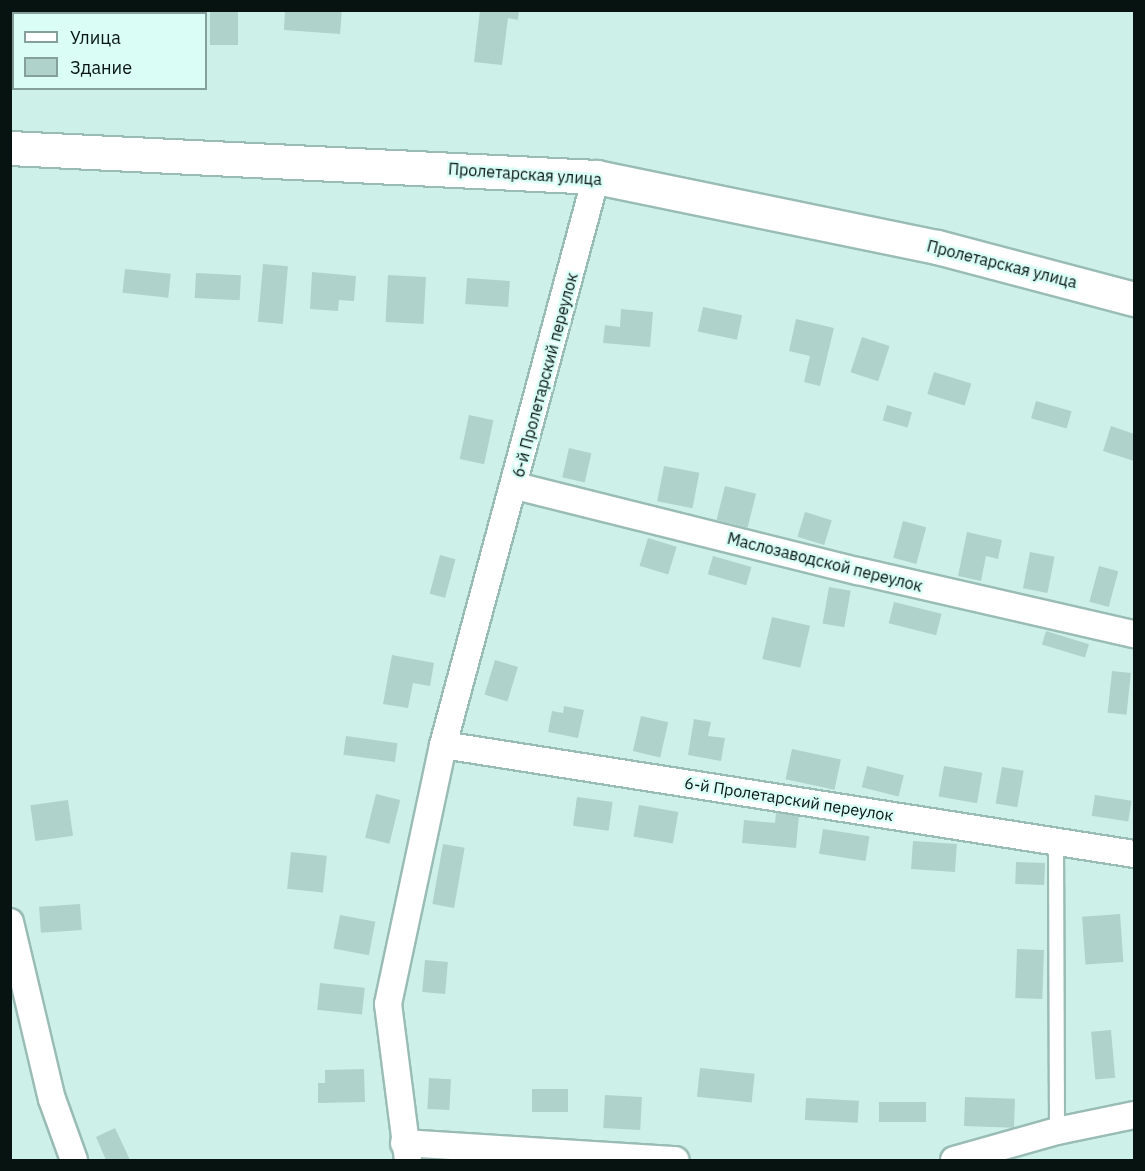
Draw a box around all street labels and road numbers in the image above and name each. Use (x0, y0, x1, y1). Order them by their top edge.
street label: Пролетарская улица (448, 159, 602, 189)
street label: Пролетарская улица (925, 236, 1079, 292)
street label: 6-й Пролетарский переулок (508, 271, 582, 479)
street label: Маслозаводской переулок (725, 528, 925, 596)
street label: 6-й Пролетарский переулок (683, 773, 895, 825)

